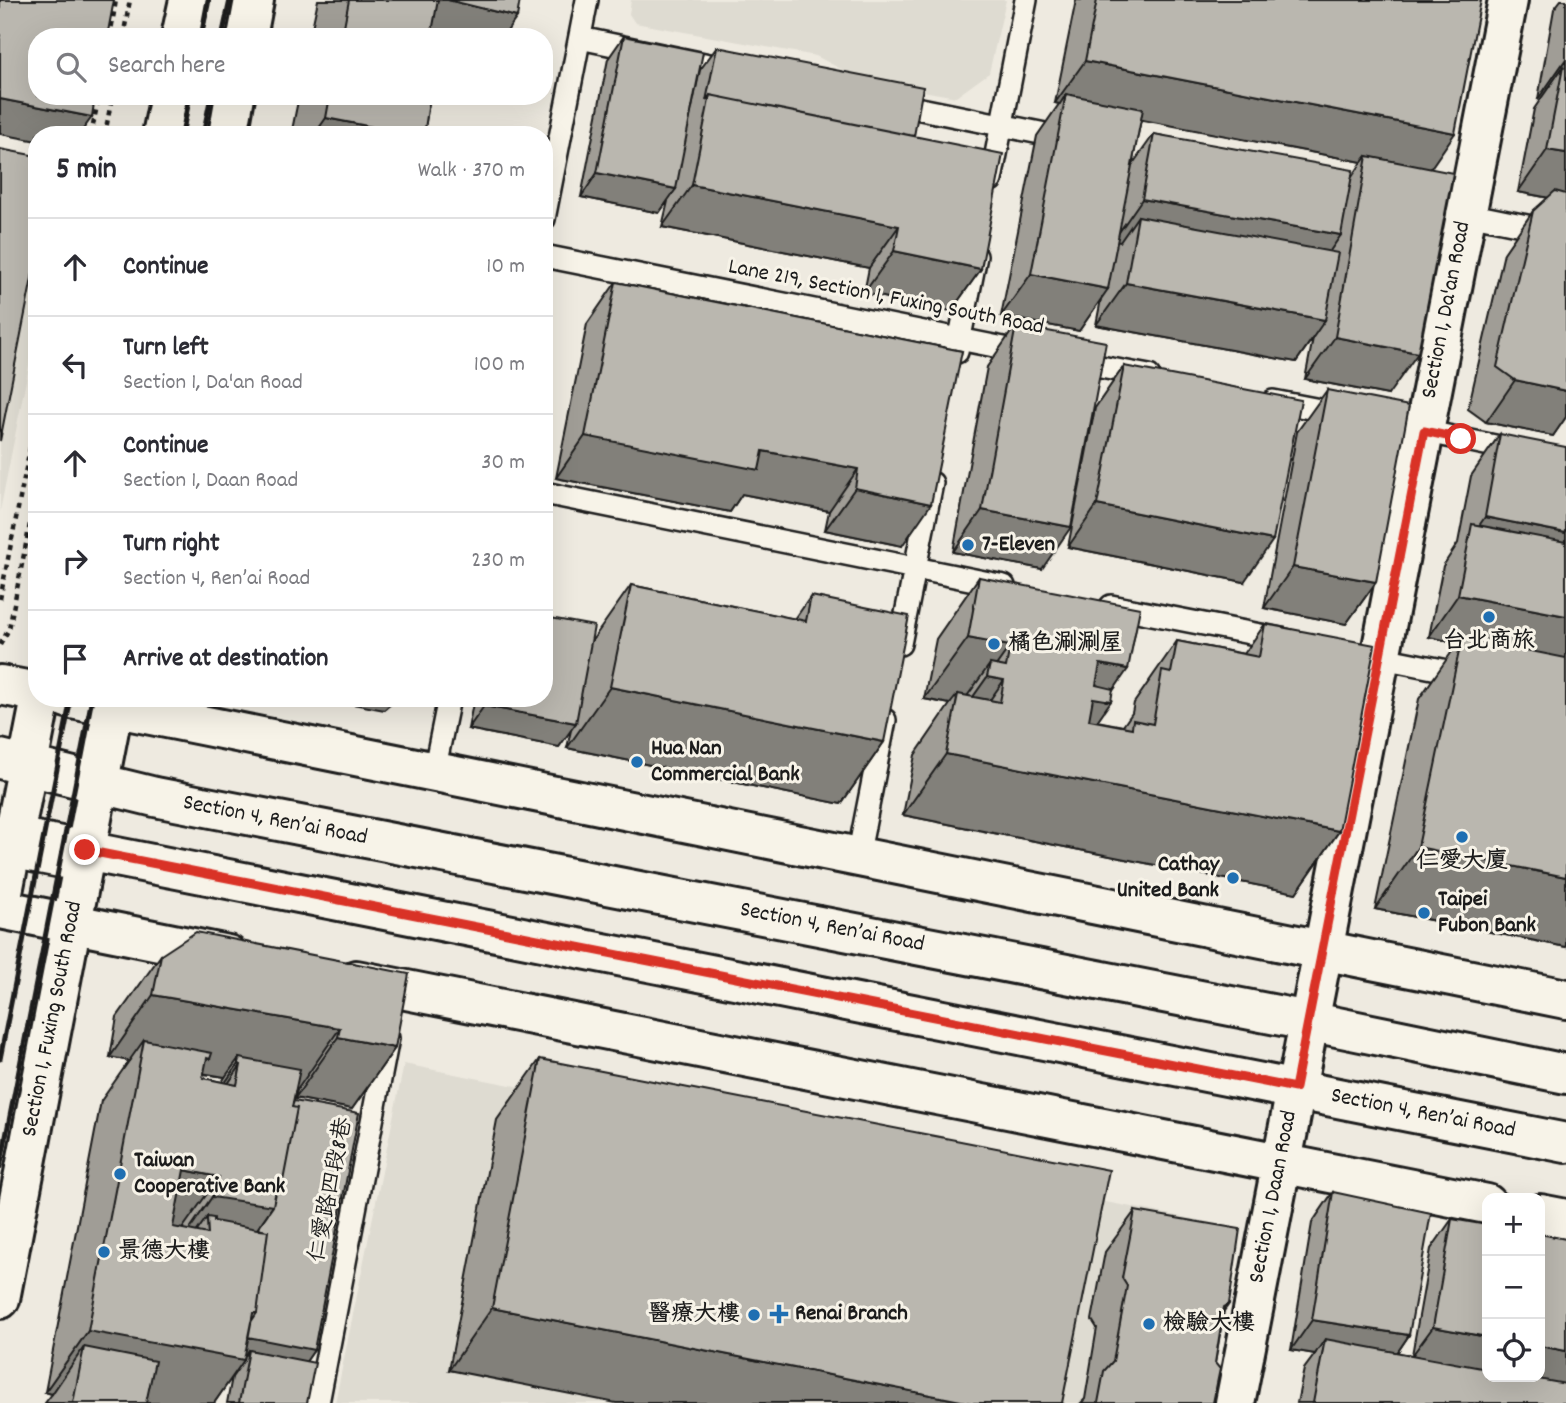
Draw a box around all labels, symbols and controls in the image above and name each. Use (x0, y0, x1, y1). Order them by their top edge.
search box (28, 28, 553, 105)
icon: search (52, 48, 90, 86)
text: Search here (108, 48, 226, 85)
text: 5 min (56, 150, 117, 193)
text: Walk · 370 m (418, 155, 525, 188)
street label: Section 1, Da'an Road (1414, 219, 1480, 401)
icon: ahead (56, 248, 94, 286)
text: Continue (123, 249, 208, 286)
text: 10 m (486, 251, 525, 284)
street label: Lane 219, Section 1, Fuxing South Road (725, 251, 1047, 345)
text: Turn left (123, 330, 209, 367)
icon: left (56, 346, 94, 384)
text: 100 m (474, 349, 525, 382)
text: Section 1, Da'an Road (123, 367, 303, 400)
route start (1445, 423, 1476, 454)
text: Continue (123, 428, 208, 465)
icon: ahead (56, 444, 94, 482)
text: 30 m (481, 447, 525, 480)
text: Section 1, Daan Road (123, 465, 298, 498)
text: Turn right (123, 526, 220, 563)
place label: 7-Eleven (982, 529, 1055, 562)
marker: 7-Eleven (960, 537, 976, 553)
icon: right (56, 542, 94, 580)
text: 230 m (471, 545, 525, 578)
text: Section 4, Ren’ai Road (123, 563, 310, 596)
marker: 台北商旅 (1481, 609, 1497, 625)
place label: 台北商旅 (1443, 626, 1535, 659)
place label: 橘色涮涮屋 (1008, 628, 1123, 661)
marker: 橘色涮涮屋 (986, 636, 1002, 652)
icon: arrive (56, 640, 94, 678)
text: Arrive at destination (123, 641, 328, 678)
place label: Hua Nan Commercial Bank (651, 733, 800, 792)
marker: Hua Nan Commercial Bank (629, 754, 645, 770)
street label: Section 4, Ren’ai Road (180, 787, 370, 855)
marker: 仁愛大廈 (1454, 829, 1470, 845)
route end (69, 834, 100, 865)
place label: 仁愛大廈 (1416, 846, 1508, 879)
place label: Cathay United Bank (1117, 849, 1221, 908)
marker: Cathay United Bank (1225, 870, 1241, 886)
place label: Taipei Fubon Bank (1438, 884, 1537, 943)
street label: Section 4, Ren’ai Road (737, 894, 927, 962)
street label: Section 1, Fuxing South Road (14, 898, 92, 1140)
marker: Taipei Fubon Bank (1416, 905, 1432, 921)
street label: Section 4, Ren’ai Road (1328, 1080, 1518, 1148)
street label: Section 1, Daan Road (1241, 1108, 1307, 1286)
street label: 仁愛路四段8巷 (302, 1114, 362, 1265)
place label: Taiwan Cooperative Bank (134, 1145, 286, 1204)
marker: Taiwan Cooperative Bank (112, 1166, 128, 1182)
map controls (1482, 1193, 1545, 1382)
button: + (1482, 1193, 1545, 1256)
place label: 景德大樓 (118, 1236, 210, 1269)
marker: 景德大樓 (96, 1244, 112, 1260)
button: − (1482, 1256, 1545, 1319)
place label: Renai Branch (795, 1298, 908, 1331)
place label: 醫療大樓 (648, 1299, 740, 1332)
marker: Renai Branch (769, 1304, 789, 1324)
marker: 醫療大樓 (746, 1307, 762, 1323)
place label: 檢驗大樓 (1163, 1308, 1255, 1341)
marker: 檢驗大樓 (1141, 1316, 1157, 1332)
button: locate (1482, 1319, 1545, 1382)

